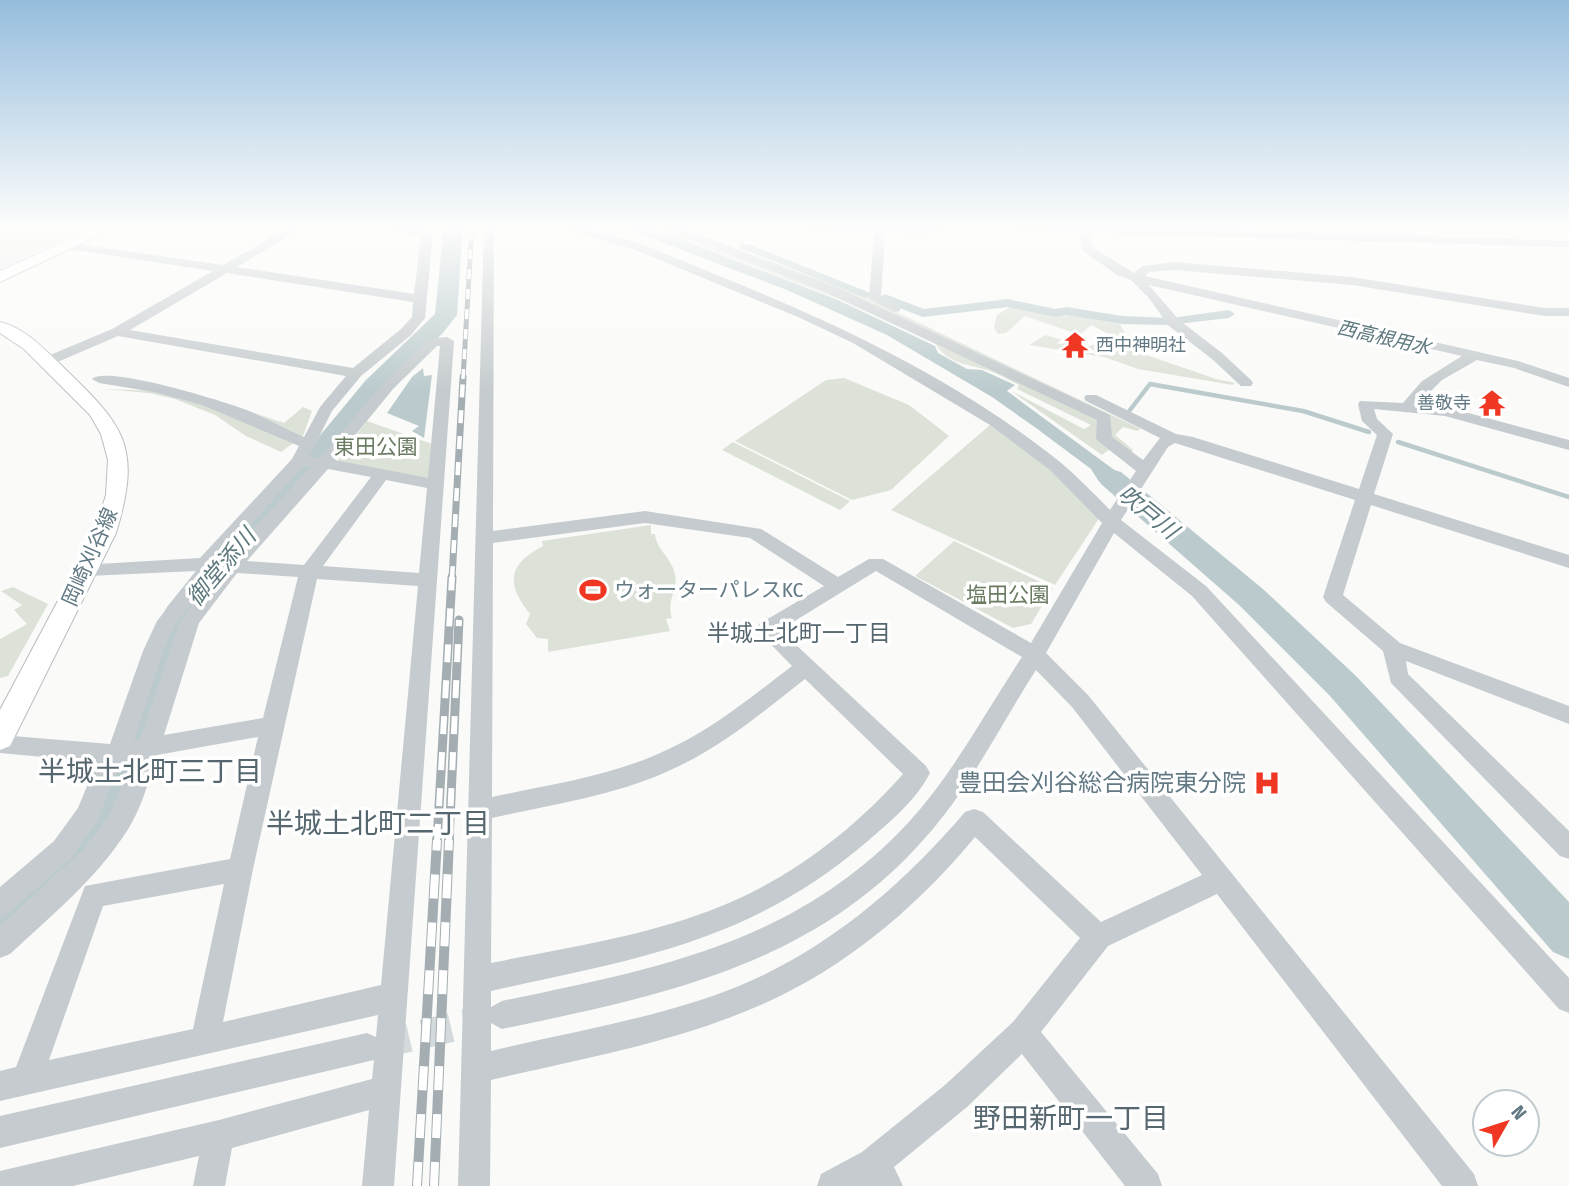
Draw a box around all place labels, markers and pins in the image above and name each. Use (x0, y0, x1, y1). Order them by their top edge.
temple icon: 西中神明社 (1060, 330, 1090, 360)
place label: 西中神明社 (1096, 334, 1186, 356)
temple icon: 善敬寺 (1477, 388, 1507, 418)
place label: 善敬寺 (1417, 392, 1471, 414)
sports icon: ウォーターパレスKC (578, 575, 608, 605)
place label: ウォーターパレスKC (614, 577, 804, 603)
hospital icon: 豊田会刈谷総合病院東分院 (1252, 768, 1282, 798)
place label: 豊田会刈谷総合病院東分院 (958, 769, 1246, 797)

